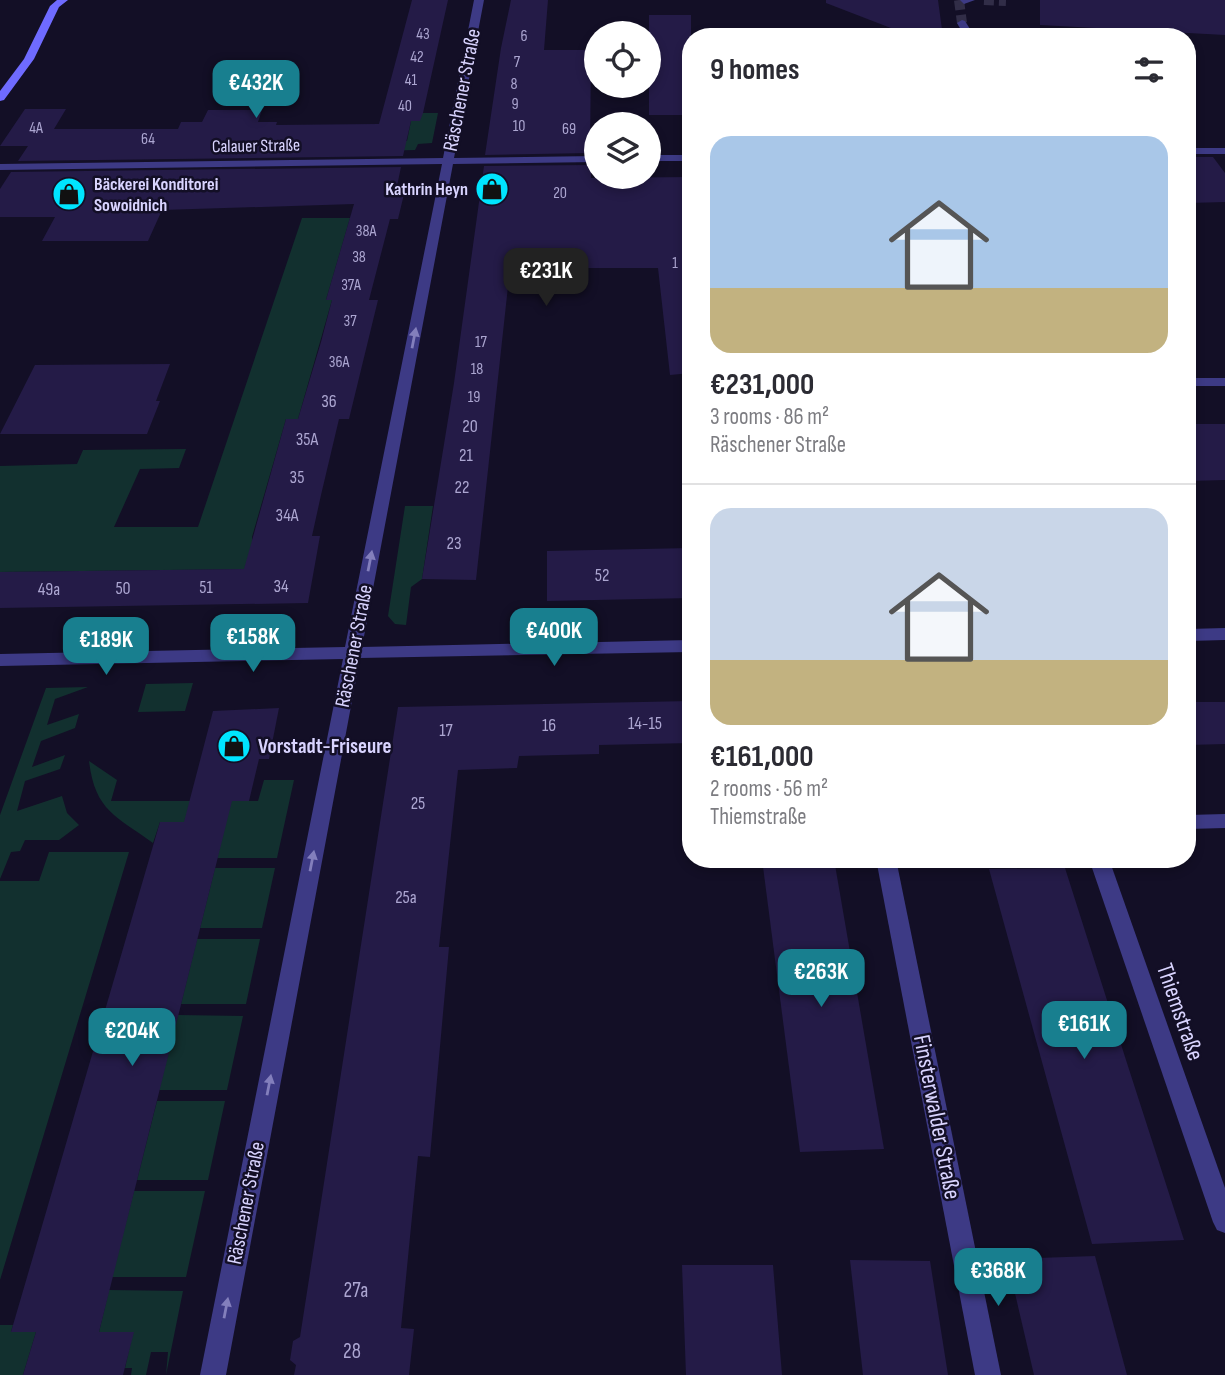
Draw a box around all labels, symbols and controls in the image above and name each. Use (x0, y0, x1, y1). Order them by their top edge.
map controls (584, 21, 661, 189)
button: locate (584, 21, 661, 98)
house number: 43 (416, 25, 430, 44)
street label: Räschener Straße (438, 27, 486, 153)
house number: 6 (520, 27, 528, 46)
house number: 42 (410, 48, 424, 67)
icon: filters (1130, 51, 1168, 89)
text: 9 homes (710, 52, 800, 88)
house number: 7 (514, 53, 521, 72)
pin: €432K (207, 60, 305, 120)
text: €432K (229, 69, 283, 97)
house number: 41 (405, 71, 418, 90)
house number: 8 (510, 75, 518, 94)
house number: 9 (511, 95, 519, 114)
house number: 40 (398, 97, 412, 116)
button: layers (584, 112, 661, 189)
house number: 10 (513, 117, 525, 136)
house number: 4A (29, 119, 43, 138)
house number: 69 (562, 120, 576, 139)
house number: 64 (141, 130, 155, 149)
street label: Calauer Straße (212, 135, 300, 157)
shop icon: Kathrin Heyn (473, 170, 511, 208)
place label: Bäckerei Konditorei Sowoidnich (94, 174, 218, 216)
shop icon: Bäckerei Konditorei Sowoidnich (50, 175, 88, 213)
place label: Kathrin Heyn (385, 179, 468, 200)
icon: home (876, 182, 1002, 308)
house number: 20 (553, 184, 567, 203)
house number: 38A (356, 222, 376, 241)
house number: 38 (352, 248, 366, 267)
pin: €231K (497, 248, 595, 308)
house number: 1 (672, 254, 678, 273)
text: €231K (519, 257, 573, 285)
house number: 37A (341, 276, 361, 295)
house number: 37 (343, 312, 357, 331)
one-way arrow (409, 327, 420, 349)
house number: 17 (475, 333, 488, 352)
house number: 36A (329, 353, 349, 372)
house number: 18 (471, 360, 483, 379)
text: €231,000 (710, 367, 814, 403)
house number: 19 (468, 388, 480, 407)
house number: 36 (321, 391, 337, 412)
text: 3 rooms · 86 m² (710, 403, 829, 431)
house number: 20 (462, 416, 478, 437)
house number: 35A (296, 429, 319, 450)
text: Räschener Straße (710, 431, 846, 459)
house number: 21 (459, 445, 474, 466)
house number: 35 (290, 467, 304, 488)
house number: 22 (455, 477, 469, 498)
house number: 34A (276, 505, 299, 526)
house number: 23 (447, 533, 462, 554)
one-way arrow (365, 550, 376, 572)
icon: home (876, 554, 1002, 680)
house number: 52 (595, 565, 609, 586)
house number: 34 (273, 576, 289, 597)
house number: 51 (199, 577, 213, 598)
house number: 50 (115, 578, 131, 599)
house number: 49a (38, 579, 60, 600)
street label: Räschener Straße (330, 583, 378, 709)
pin: €400K (505, 608, 603, 668)
pin: €158K (204, 614, 302, 674)
text: €400K (526, 617, 582, 645)
pin: €189K (57, 618, 155, 677)
text: €158K (226, 623, 280, 651)
text: €189K (79, 626, 133, 654)
house number: 14-15 (628, 713, 662, 734)
house number: 16 (542, 715, 556, 736)
house number: 17 (439, 720, 454, 741)
shop icon: Vorstadt-Friseure (215, 727, 253, 765)
place label: Vorstadt-Friseure (258, 734, 391, 759)
text: €161,000 (710, 739, 814, 775)
text: 2 rooms · 56 m² (710, 775, 828, 803)
house number: 25 (411, 793, 425, 814)
text: Thiemstraße (710, 803, 807, 831)
one-way arrow (307, 850, 318, 872)
house number: 25a (395, 887, 417, 908)
pin: €263K (772, 950, 870, 1009)
text: €263K (794, 958, 848, 986)
street label: Thiemstraße (1150, 960, 1210, 1064)
pin: €161K (1035, 1002, 1133, 1061)
pin: €204K (83, 1009, 181, 1068)
text: €161K (1058, 1010, 1110, 1038)
text: €204K (104, 1017, 160, 1045)
street label: Finsterwalder Straße (907, 1032, 967, 1202)
one-way arrow (263, 1074, 274, 1096)
street label: Räschener Straße (222, 1140, 270, 1266)
pin: €368K (949, 1248, 1047, 1308)
text: €368K (970, 1257, 1026, 1285)
house number: 27a (344, 1278, 368, 1303)
one-way arrow (220, 1297, 231, 1319)
house number: 28 (343, 1339, 361, 1364)

